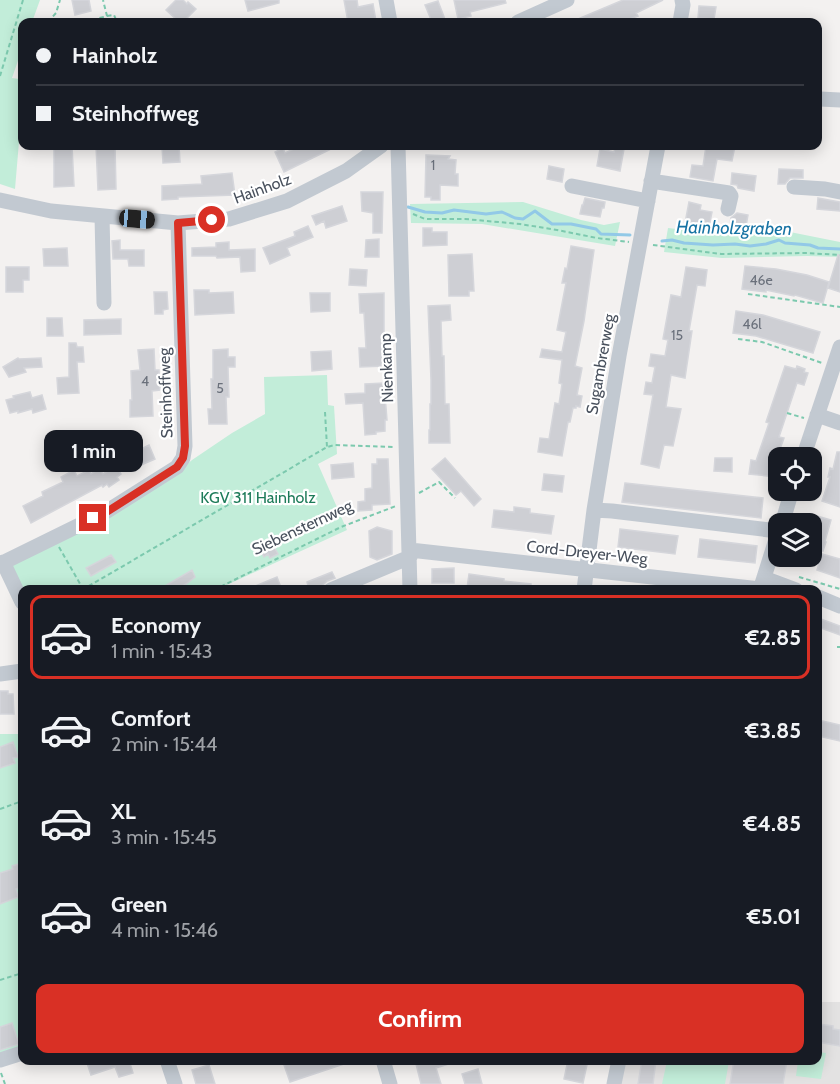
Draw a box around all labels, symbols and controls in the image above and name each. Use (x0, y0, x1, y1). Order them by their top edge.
text: Hainholz (72, 42, 157, 69)
text: Steinhoffweg (72, 100, 199, 127)
house number: 1 (431, 156, 435, 174)
street label: Hainholz (231, 169, 294, 208)
route start (198, 206, 225, 233)
car (118, 208, 156, 230)
water label: Hainholzgraben (676, 216, 792, 240)
house number: 46e (749, 271, 773, 289)
street label: Sugambrerweg (582, 311, 619, 416)
house number: 46l (742, 315, 762, 333)
house number: 15 (671, 326, 683, 344)
street label: Nienkamp (376, 333, 397, 403)
street label: Steinhoffweg (154, 346, 177, 439)
house number: 4 (141, 372, 149, 390)
house number: 5 (216, 379, 224, 397)
callout: 1 min (44, 431, 142, 473)
text: 1 min (71, 439, 116, 463)
map controls (768, 447, 822, 567)
button: locate (768, 447, 822, 501)
park label: KGV 311 Hainholz (200, 488, 316, 507)
street label: Siebensternweg (249, 495, 356, 559)
route end (79, 504, 106, 531)
button: layers (768, 513, 822, 567)
street label: Cord-Dreyer-Weg (525, 537, 649, 568)
icon: car (39, 610, 93, 664)
text: Economy (111, 612, 201, 639)
text: €2.85 (745, 624, 801, 651)
text: 1 min · 15:43 (111, 639, 213, 663)
icon: car (39, 703, 93, 757)
text: Comfort (111, 705, 190, 732)
text: €3.85 (745, 717, 801, 744)
text: 2 min · 15:44 (111, 732, 217, 756)
icon: car (39, 796, 93, 850)
text: XL (111, 798, 136, 825)
text: €4.85 (743, 810, 801, 837)
text: 3 min · 15:45 (111, 825, 217, 849)
icon: car (39, 889, 93, 943)
text: Green (111, 891, 167, 918)
text: €5.01 (747, 903, 801, 930)
text: 4 min · 15:46 (111, 918, 218, 942)
button: Confirm (36, 984, 804, 1053)

